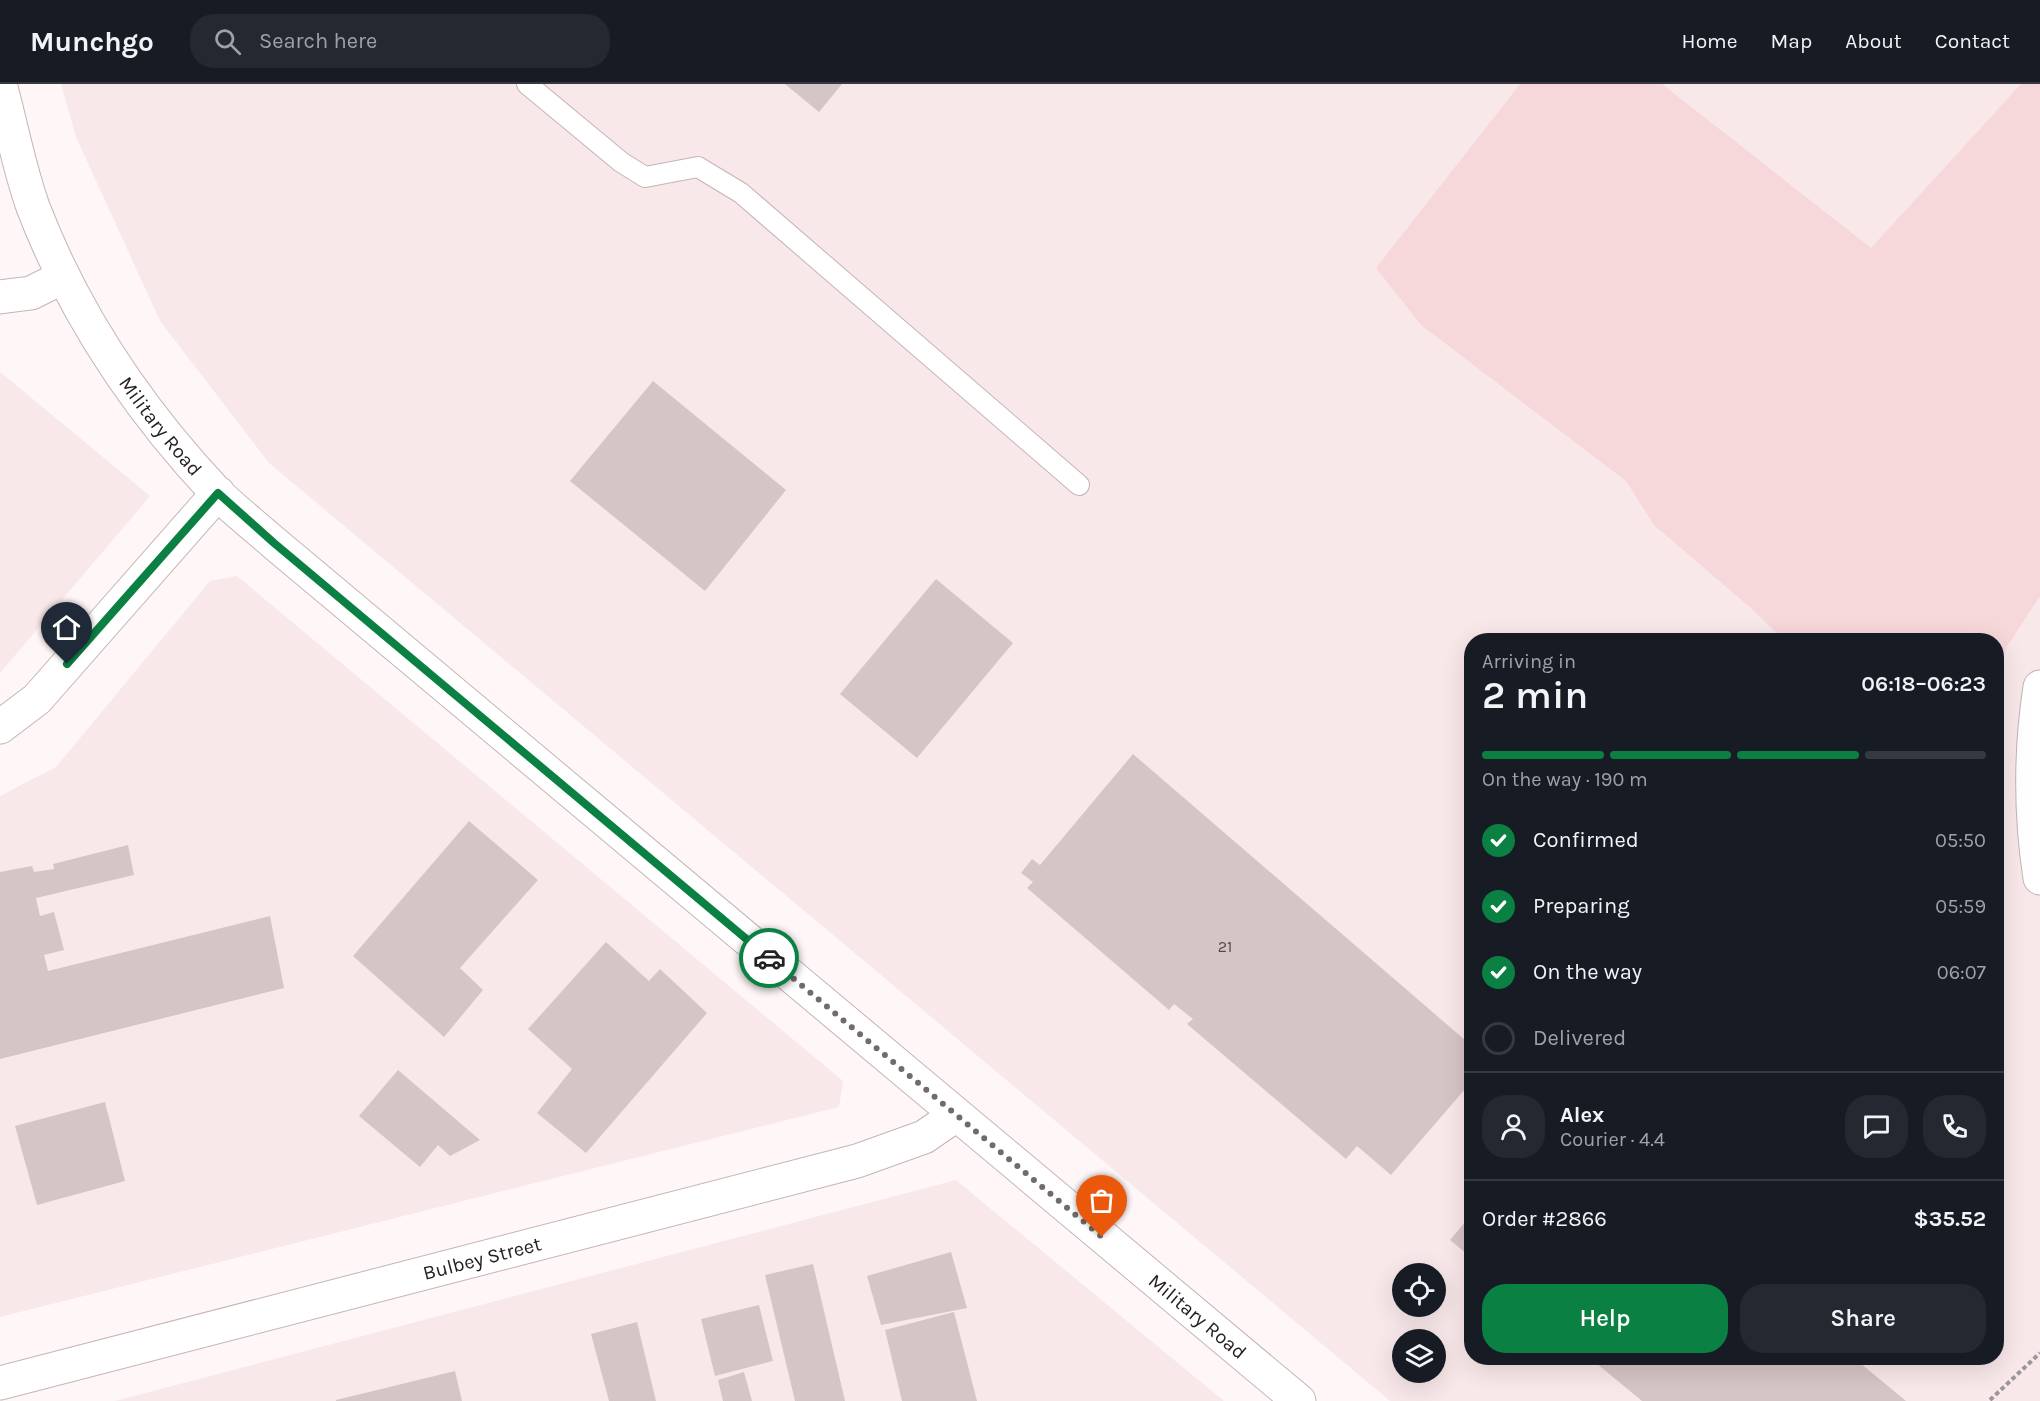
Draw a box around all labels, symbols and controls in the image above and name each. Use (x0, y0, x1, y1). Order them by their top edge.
search box (190, 14, 610, 68)
text: Munchgo (30, 25, 154, 58)
icon: search (211, 25, 244, 58)
text: Search here (259, 28, 377, 54)
text: Home (1682, 29, 1738, 53)
text: Map (1771, 29, 1812, 53)
text: About (1845, 29, 1902, 53)
text: Contact (1935, 29, 2010, 53)
street label: Military Road (114, 372, 207, 481)
pin (41, 602, 92, 664)
icon: home (50, 611, 83, 644)
text: Arriving in (1482, 650, 1576, 673)
text: 06:18–06:23 (1861, 671, 1986, 697)
text: 2 min (1482, 672, 1588, 718)
text: On the way · 190 m (1482, 768, 1648, 791)
icon: check (1482, 824, 1515, 857)
text: Confirmed (1533, 827, 1639, 853)
text: 05:50 (1935, 829, 1986, 852)
icon: check (1482, 890, 1515, 923)
text: Preparing (1533, 893, 1630, 919)
text: 05:59 (1935, 895, 1986, 918)
courier (739, 928, 799, 988)
house number: 21 (1218, 937, 1232, 956)
icon: car (753, 942, 786, 975)
icon: check (1482, 956, 1515, 989)
text: On the way (1533, 959, 1642, 985)
text: 06:07 (1937, 961, 1986, 984)
text: Delivered (1533, 1025, 1626, 1051)
button: person (1482, 1095, 1545, 1158)
button: chat (1845, 1095, 1908, 1158)
button: phone (1923, 1095, 1986, 1158)
text: Alex (1560, 1102, 1604, 1128)
text: Courier · 4.4 (1560, 1128, 1665, 1151)
pin (1076, 1175, 1127, 1237)
icon: bag (1085, 1184, 1118, 1217)
text: Order #2866 (1482, 1206, 1607, 1232)
text: $35.52 (1914, 1206, 1986, 1232)
street label: Bulbey Street (421, 1232, 544, 1285)
map controls (1392, 1263, 1446, 1383)
button: locate (1392, 1263, 1446, 1317)
street label: Military Road (1144, 1269, 1251, 1364)
button: Help (1482, 1284, 1728, 1353)
button: Share (1740, 1284, 1986, 1353)
button: layers (1392, 1329, 1446, 1383)

